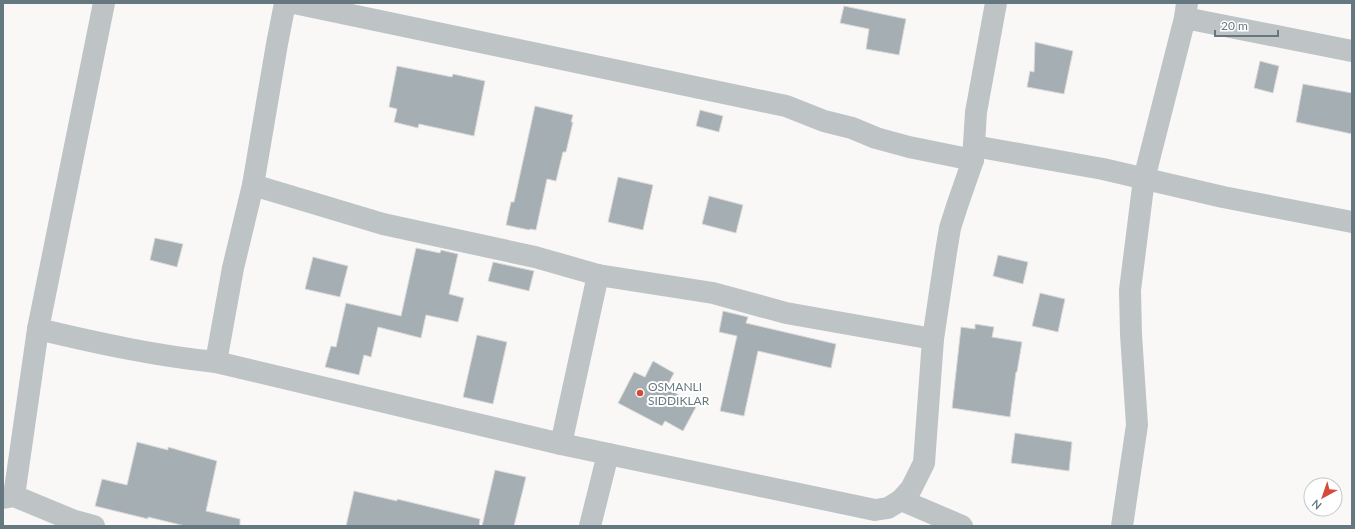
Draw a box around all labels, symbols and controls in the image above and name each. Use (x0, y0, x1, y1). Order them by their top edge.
scale bar (1215, 12, 1278, 38)
text: 20 m (1221, 18, 1248, 33)
place label: OSMANLI SIDDIKLAR (648, 379, 710, 408)
marker: OSMANLI SIDDIKLAR (635, 388, 645, 398)
north arrow (1303, 477, 1343, 517)
text: N (1309, 497, 1324, 513)

